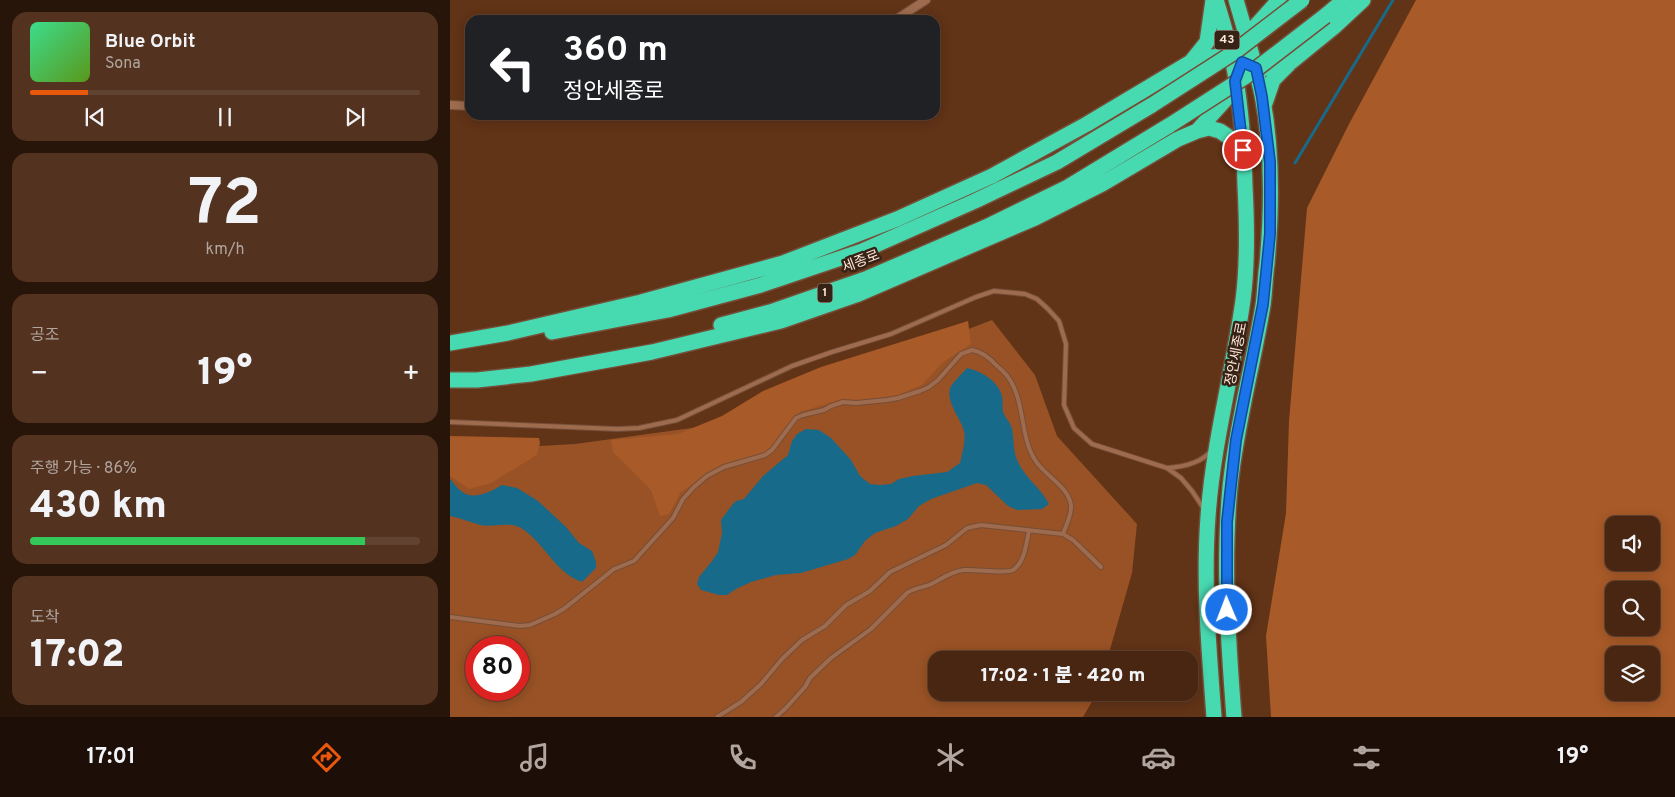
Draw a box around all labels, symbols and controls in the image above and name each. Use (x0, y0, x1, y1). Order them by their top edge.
text: 360 m (563, 29, 668, 73)
text: Blue Orbit (105, 30, 195, 54)
road number: 43 (1214, 30, 1240, 50)
icon: left (480, 35, 545, 100)
text: Sona (105, 54, 141, 74)
text: 정안세종로 (563, 79, 664, 106)
icon: previous (81, 103, 109, 131)
icon: pause (211, 103, 239, 131)
icon: next (341, 103, 369, 131)
pin (1222, 129, 1264, 171)
icon: arrive (1229, 136, 1257, 164)
text: 72 (188, 166, 262, 248)
text: km/h (206, 240, 244, 260)
street label: 세종로 (840, 247, 882, 277)
road number: 1 (818, 284, 832, 302)
street label: 정안세종로 (1223, 321, 1252, 387)
text: 공조 (30, 326, 59, 346)
text: 19° (197, 350, 253, 399)
text: − (30, 357, 48, 393)
text: + (402, 357, 420, 393)
text: 주행 가능 · 86% (30, 459, 137, 479)
text: 430 km (30, 483, 167, 532)
map controls (1605, 516, 1660, 701)
button: sound (1605, 516, 1660, 571)
button: search (1605, 581, 1660, 636)
position arrow (1200, 583, 1252, 635)
text: 도착 (30, 608, 59, 628)
text: 17:02 (30, 632, 125, 681)
speed limit sign: 80 (465, 636, 530, 701)
button: layers (1605, 646, 1660, 701)
text: 17:02 · 1 분 · 420 m (981, 664, 1145, 688)
icon: directions (309, 740, 344, 775)
icon: music (517, 740, 552, 775)
icon: phone (725, 740, 760, 775)
icon: climate (933, 740, 968, 775)
icon: car (1141, 740, 1176, 775)
icon: filters (1349, 740, 1384, 775)
text: 17:01 (87, 744, 136, 771)
text: 19° (1557, 744, 1588, 771)

